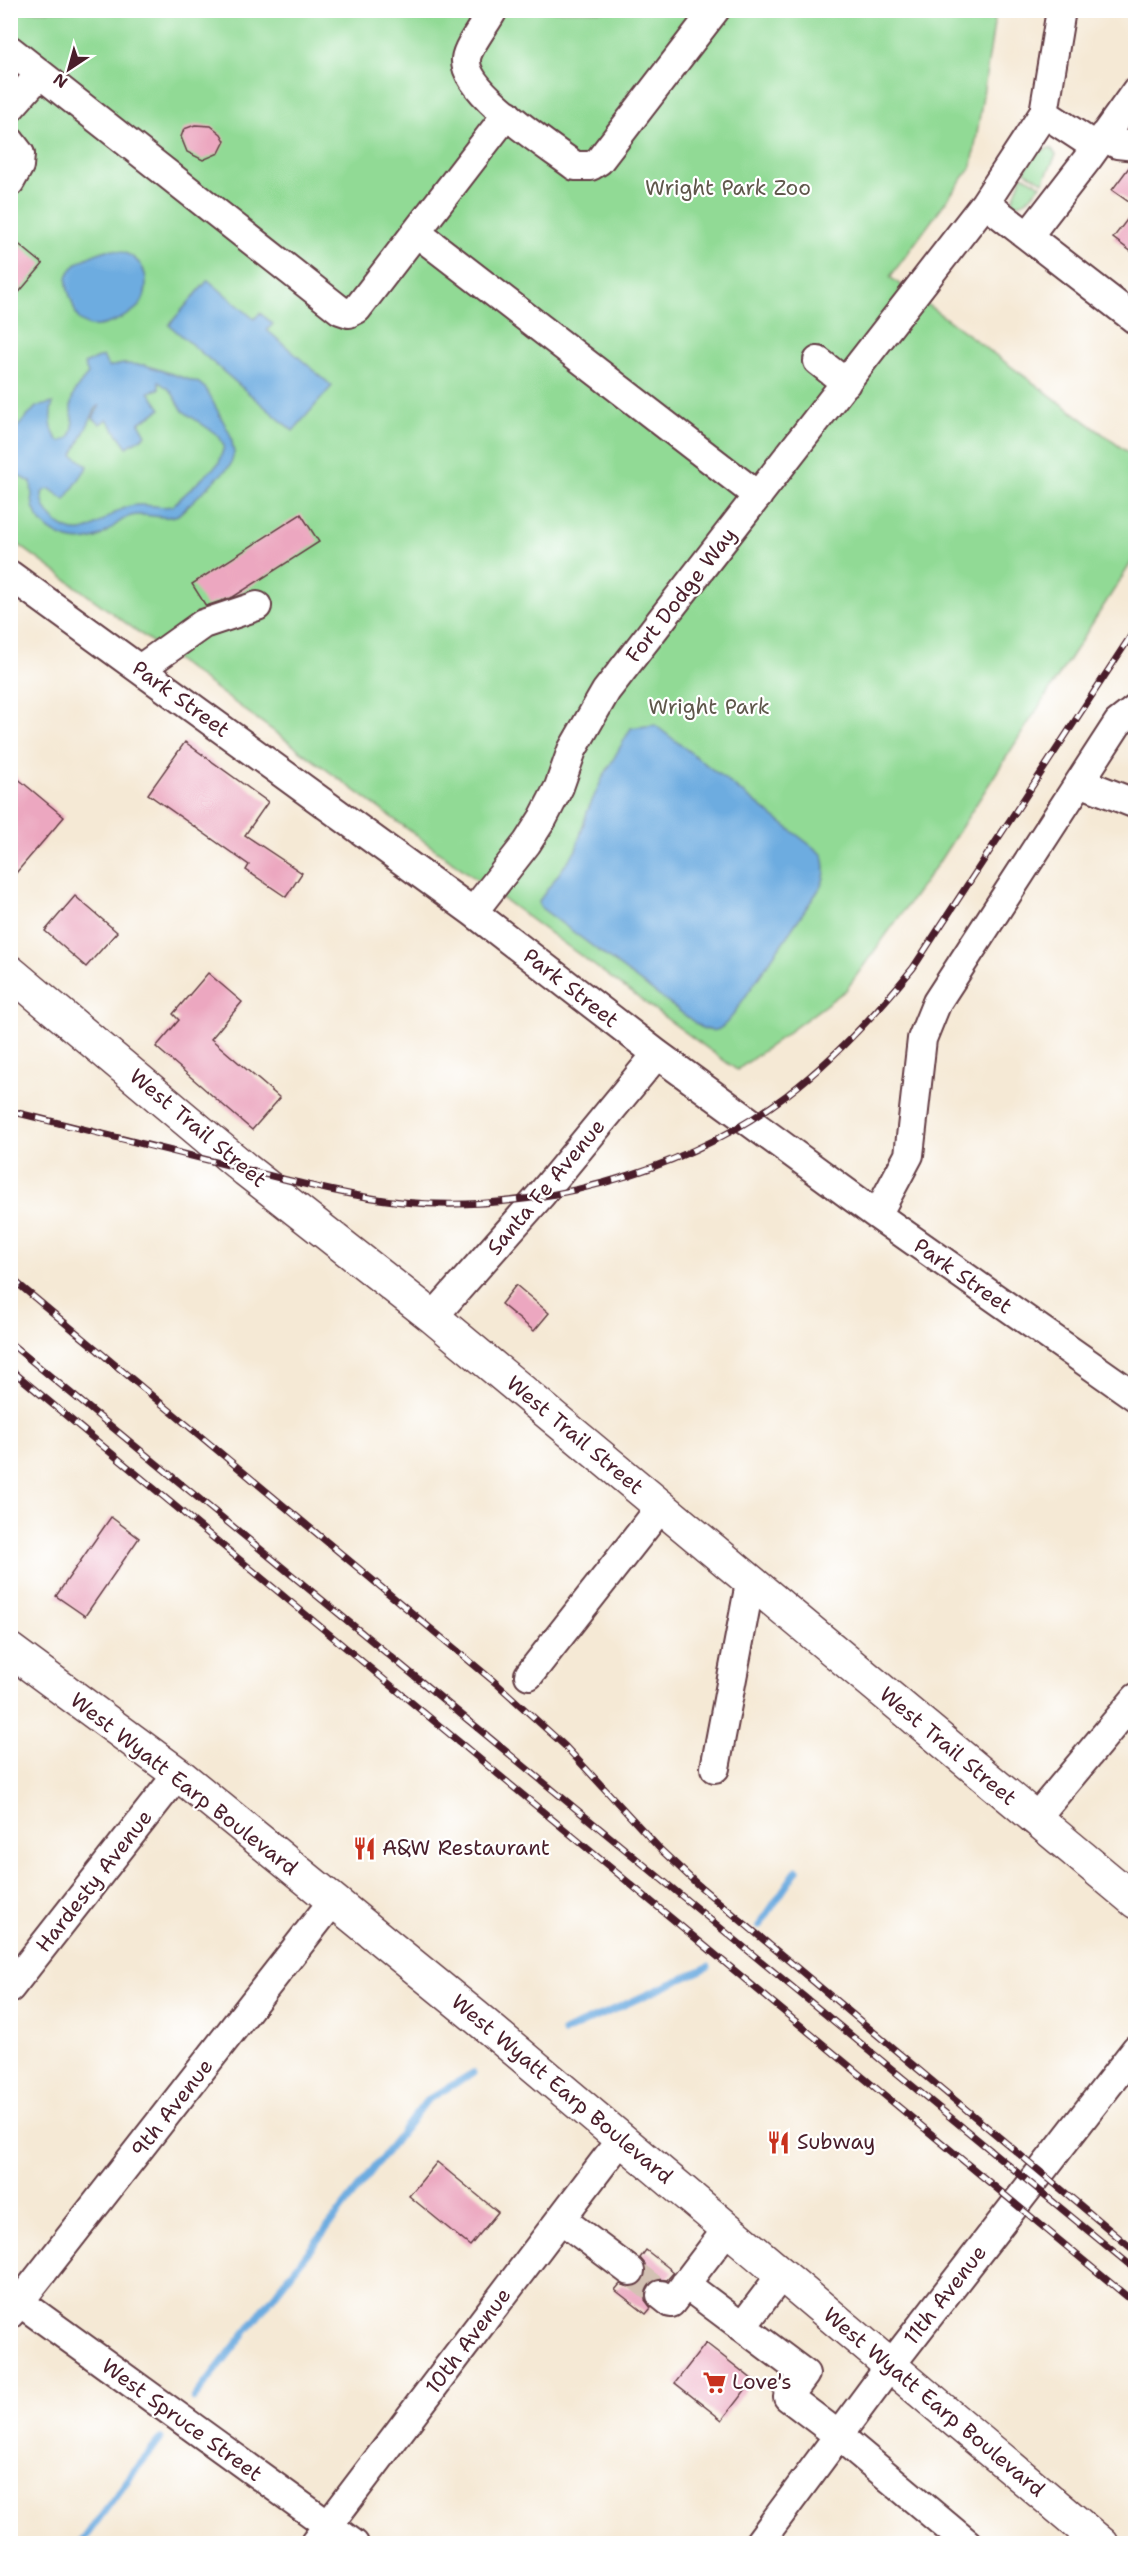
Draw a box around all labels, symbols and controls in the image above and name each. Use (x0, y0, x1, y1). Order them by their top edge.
north arrow (39, 39, 99, 99)
text: N (49, 69, 72, 93)
park label: Wright Park Zoo (645, 174, 811, 202)
street label: Fort Dodge Way (619, 522, 743, 668)
street label: Park Street (127, 654, 235, 744)
park label: Wright Park (648, 693, 770, 721)
street label: Park Street (517, 942, 625, 1034)
street label: West Trail Street (124, 1062, 272, 1194)
street label: Santa Fe Avenue (481, 1113, 611, 1261)
street label: Park Street (908, 1232, 1018, 1320)
street label: West Trail Street (501, 1369, 649, 1501)
street label: West Trail Street (874, 1680, 1022, 1812)
street label: West Wyatt Earp Boulevard (64, 1686, 304, 1882)
street label: Hardesty Avenue (29, 1804, 159, 1958)
place label: A&W Restaurant (382, 1834, 550, 1862)
restaurant icon: A&W Restaurant (351, 1835, 377, 1861)
street label: West Wyatt Earp Boulevard (445, 1988, 679, 2190)
street label: 9th Avenue (125, 2053, 219, 2163)
place label: Subway (797, 2128, 875, 2156)
restaurant icon: Subway (766, 2129, 792, 2155)
street label: 11th Avenue (897, 2239, 993, 2351)
street label: 10th Avenue (419, 2282, 517, 2400)
street label: West Wyatt Earp Boulevard (817, 2301, 1051, 2503)
street label: West Spruce Street (96, 2352, 268, 2488)
place label: Love's (732, 2368, 792, 2396)
supermarket icon: Love's (701, 2369, 727, 2395)

